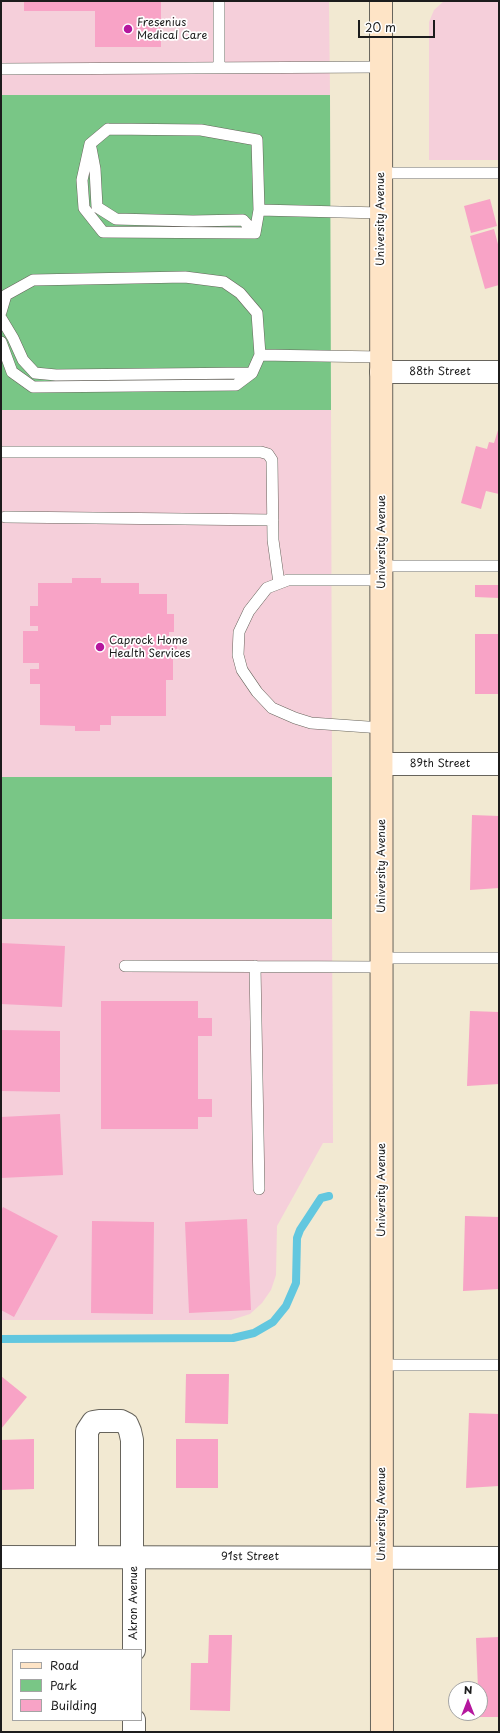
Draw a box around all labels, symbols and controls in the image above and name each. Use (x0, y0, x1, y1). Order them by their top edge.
scale bar (360, 12, 437, 38)
place label: Fresenius Medical Care (137, 16, 207, 42)
text: 20 m (365, 18, 396, 36)
marker: Fresenius Medical Care (122, 23, 134, 35)
street label: University Avenue (374, 172, 388, 266)
street label: 88th Street (409, 365, 471, 379)
street label: University Avenue (375, 495, 389, 589)
place label: Caprock Home Health Services (109, 634, 190, 660)
marker: Caprock Home Health Services (94, 641, 106, 653)
street label: 89th Street (410, 757, 470, 771)
street label: University Avenue (375, 819, 389, 913)
street label: University Avenue (375, 1143, 389, 1237)
street label: University Avenue (375, 1467, 389, 1561)
street label: 91st Street (221, 1550, 279, 1564)
street label: Akron Avenue (127, 1566, 141, 1640)
legend (12, 1649, 142, 1721)
text: Road (50, 1656, 79, 1674)
text: Park (50, 1676, 77, 1694)
north arrow (448, 1681, 488, 1721)
text: N (464, 1681, 472, 1698)
text: Building (50, 1696, 97, 1714)

